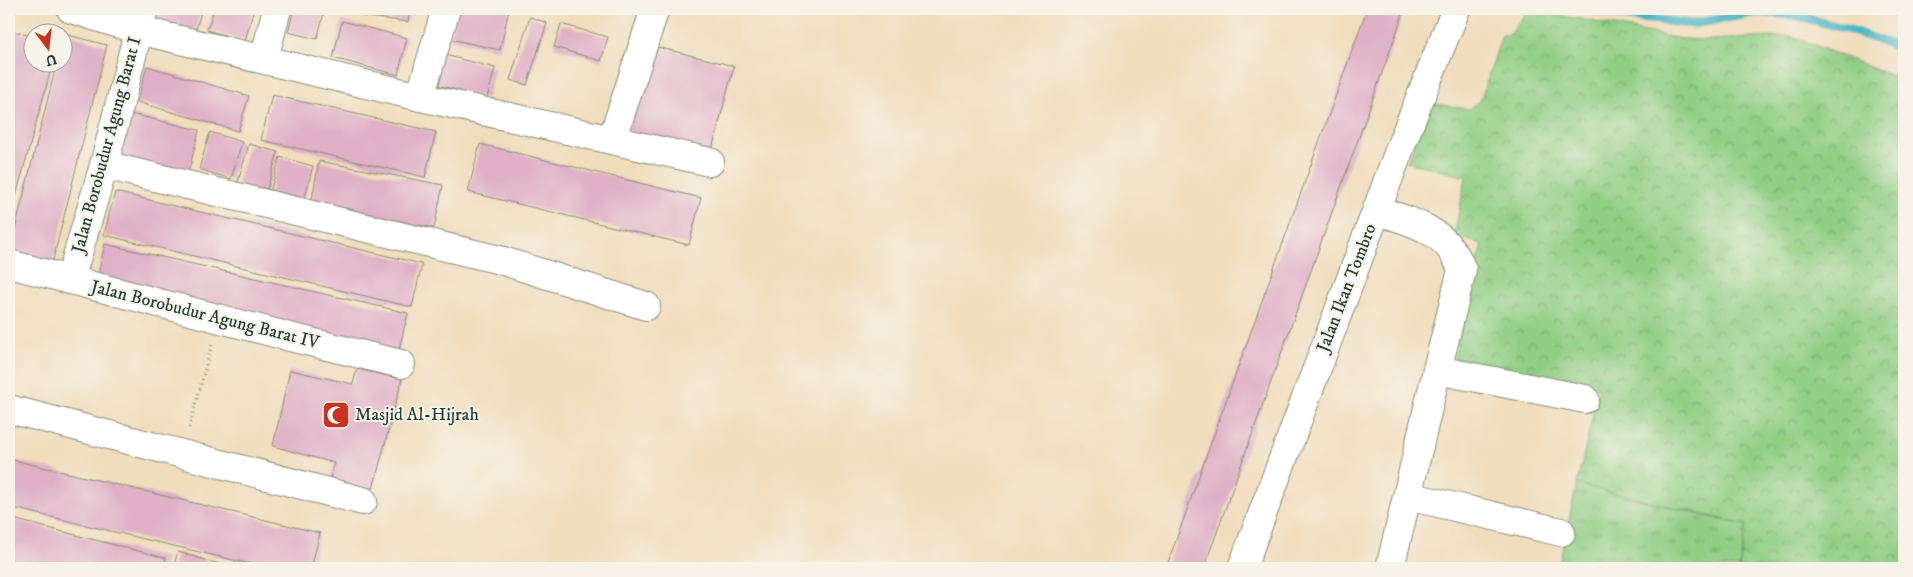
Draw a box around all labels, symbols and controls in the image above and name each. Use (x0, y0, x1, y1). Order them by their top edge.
north arrow (22, 22, 72, 72)
street label: Jalan Borobudur Agung Barat I (67, 34, 146, 257)
text: U (43, 49, 59, 70)
street label: Jalan Ikan Tombro (1312, 220, 1382, 357)
street label: Jalan Borobudur Agung Barat IV (87, 275, 322, 354)
mosque icon: Masjid Al-Hijrah (321, 400, 351, 430)
place label: Masjid Al-Hijrah (355, 404, 479, 426)

